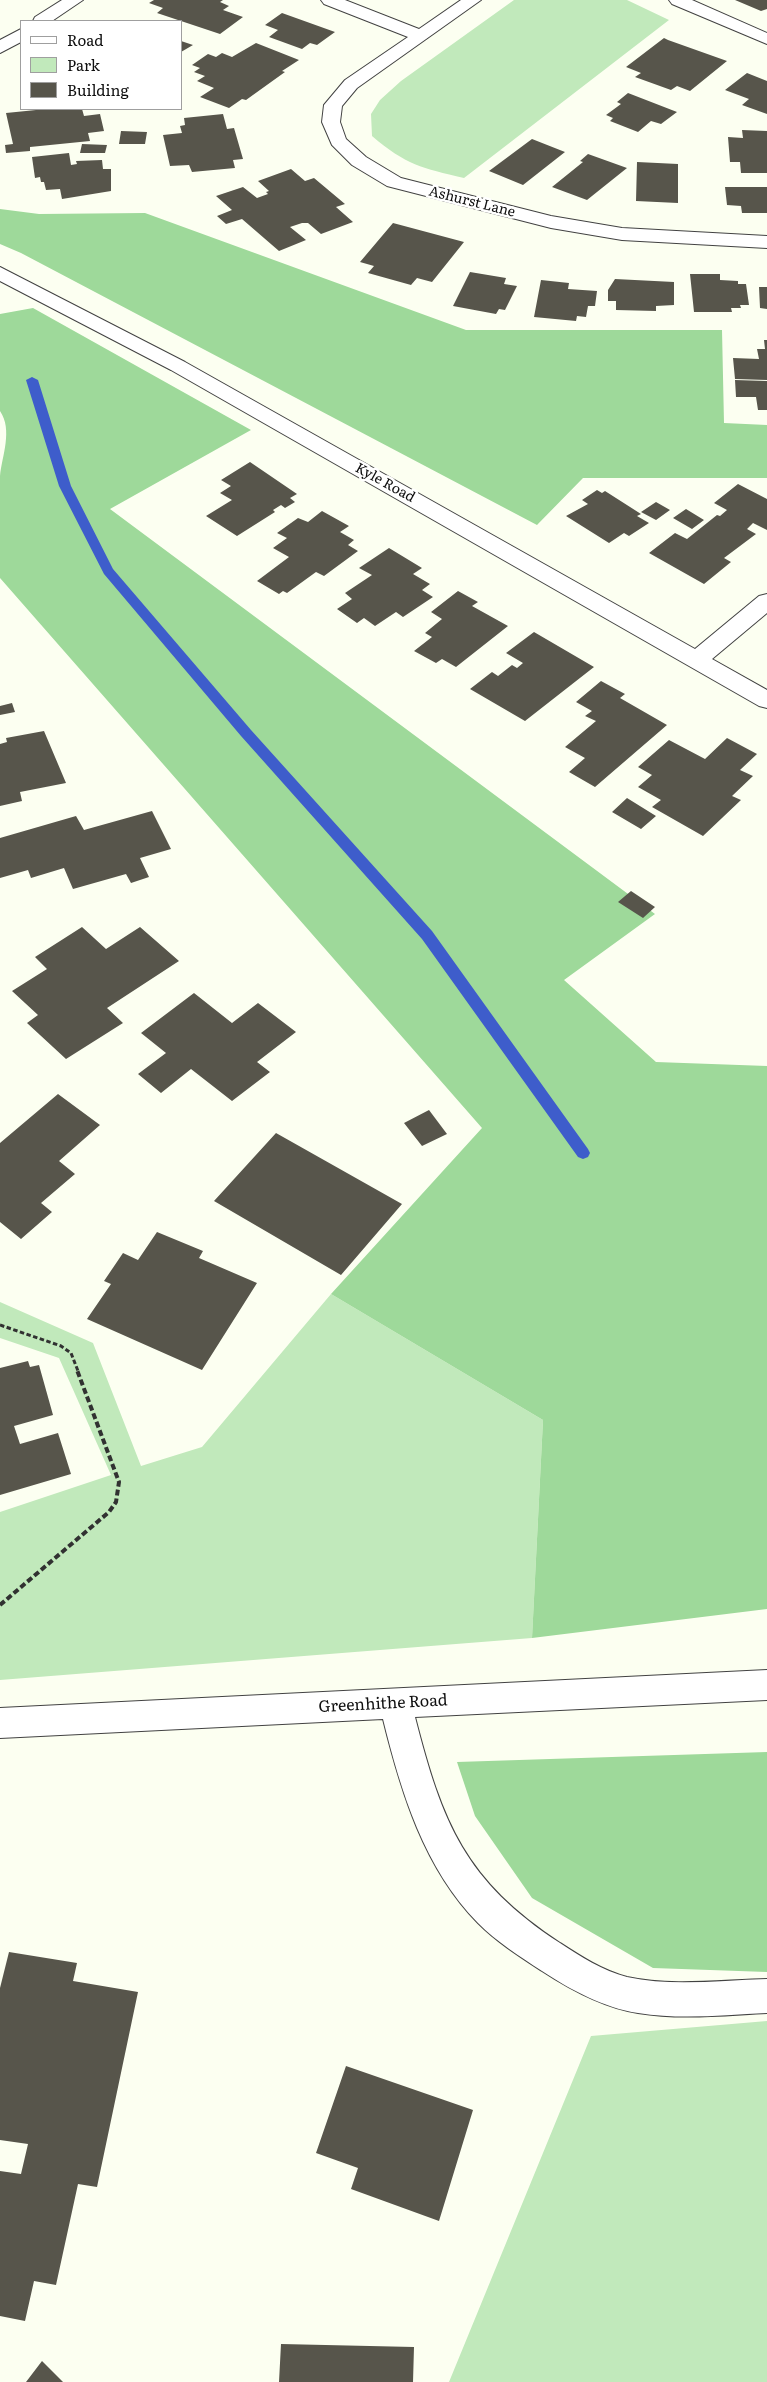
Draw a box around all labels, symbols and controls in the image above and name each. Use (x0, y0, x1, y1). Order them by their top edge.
legend (20, 20, 182, 110)
text: Road (67, 28, 103, 51)
text: Park (67, 53, 100, 76)
text: Building (67, 78, 129, 101)
street label: Ashurst Lane (427, 183, 517, 221)
street label: Kyle Road (352, 460, 418, 506)
street label: Greenhithe Road (318, 1691, 448, 1717)

